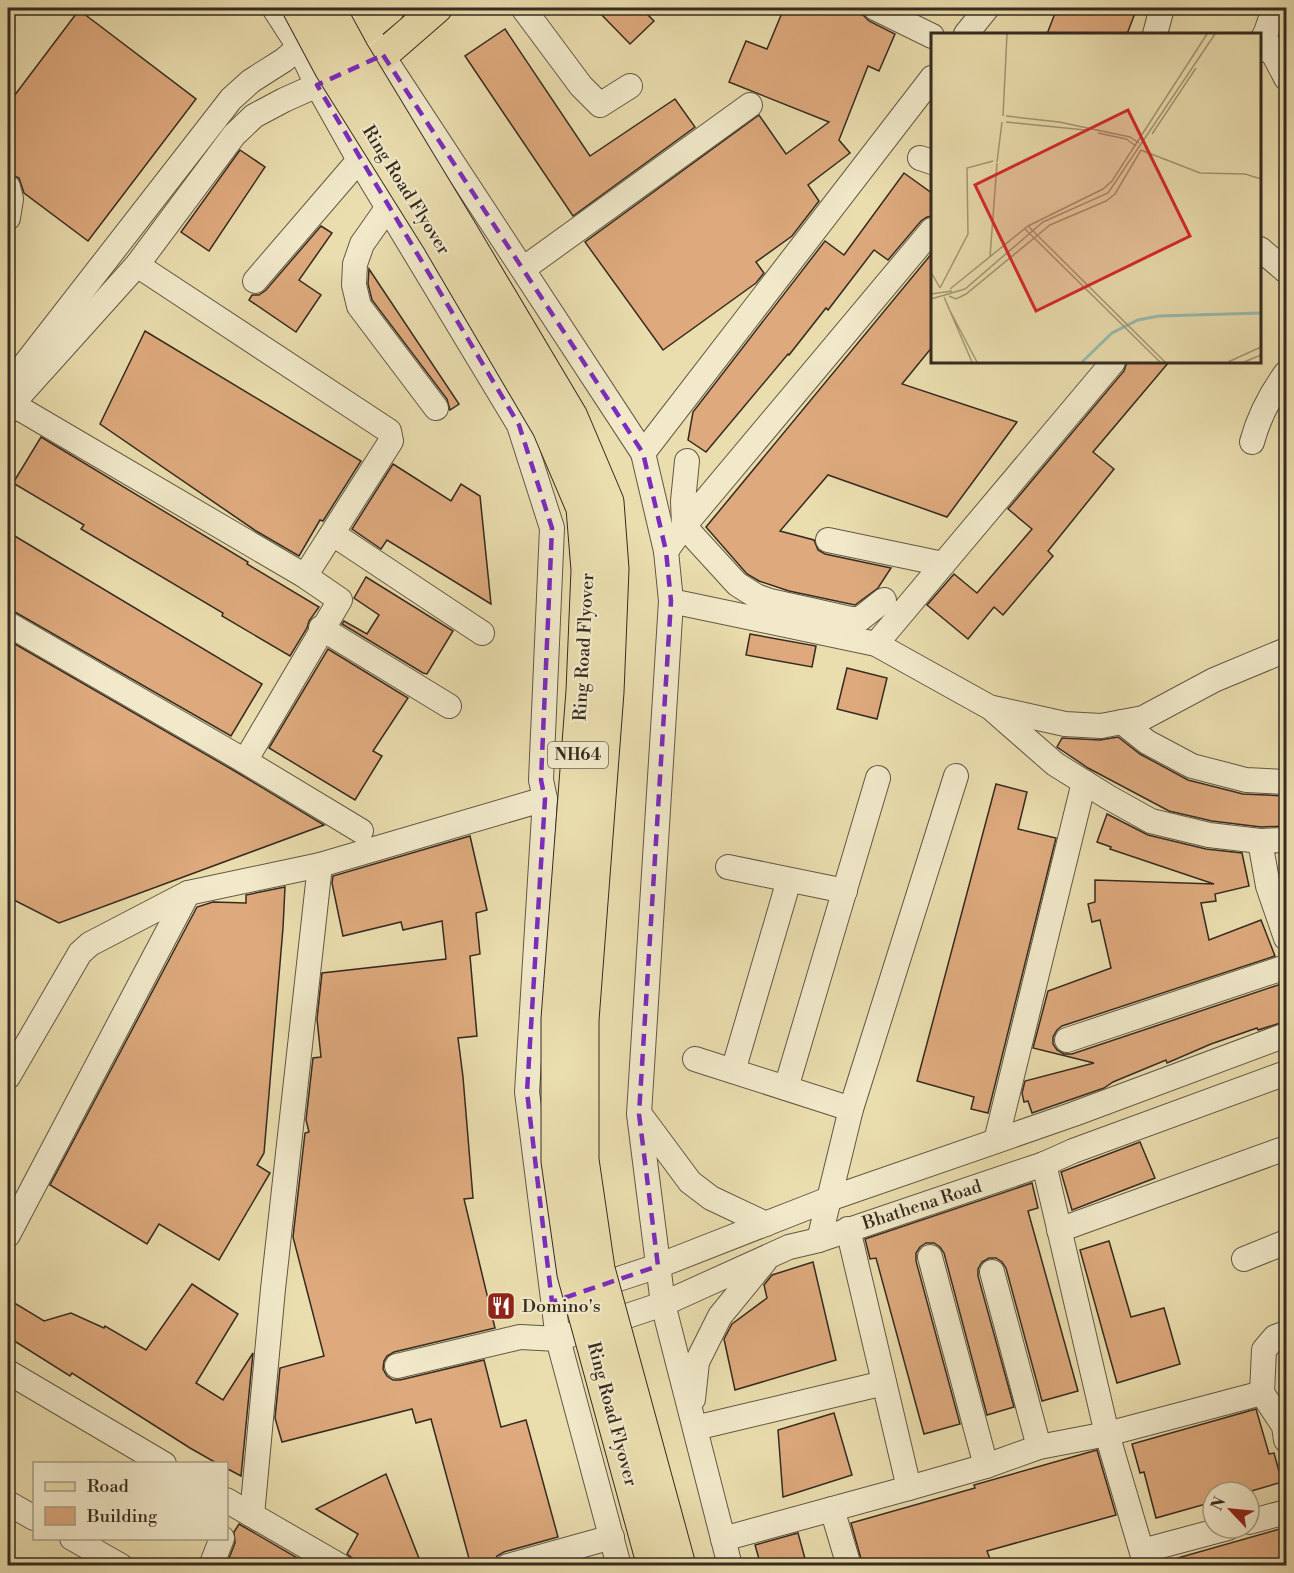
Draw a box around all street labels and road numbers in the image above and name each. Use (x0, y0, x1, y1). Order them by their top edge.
street label: Ring Road Flyover (357, 121, 455, 259)
street label: Ring Road Flyover (569, 572, 599, 722)
road number: NH64 (548, 742, 608, 768)
street label: Bhathena Road (858, 1175, 985, 1235)
street label: Ring Road Flyover (582, 1339, 642, 1489)

